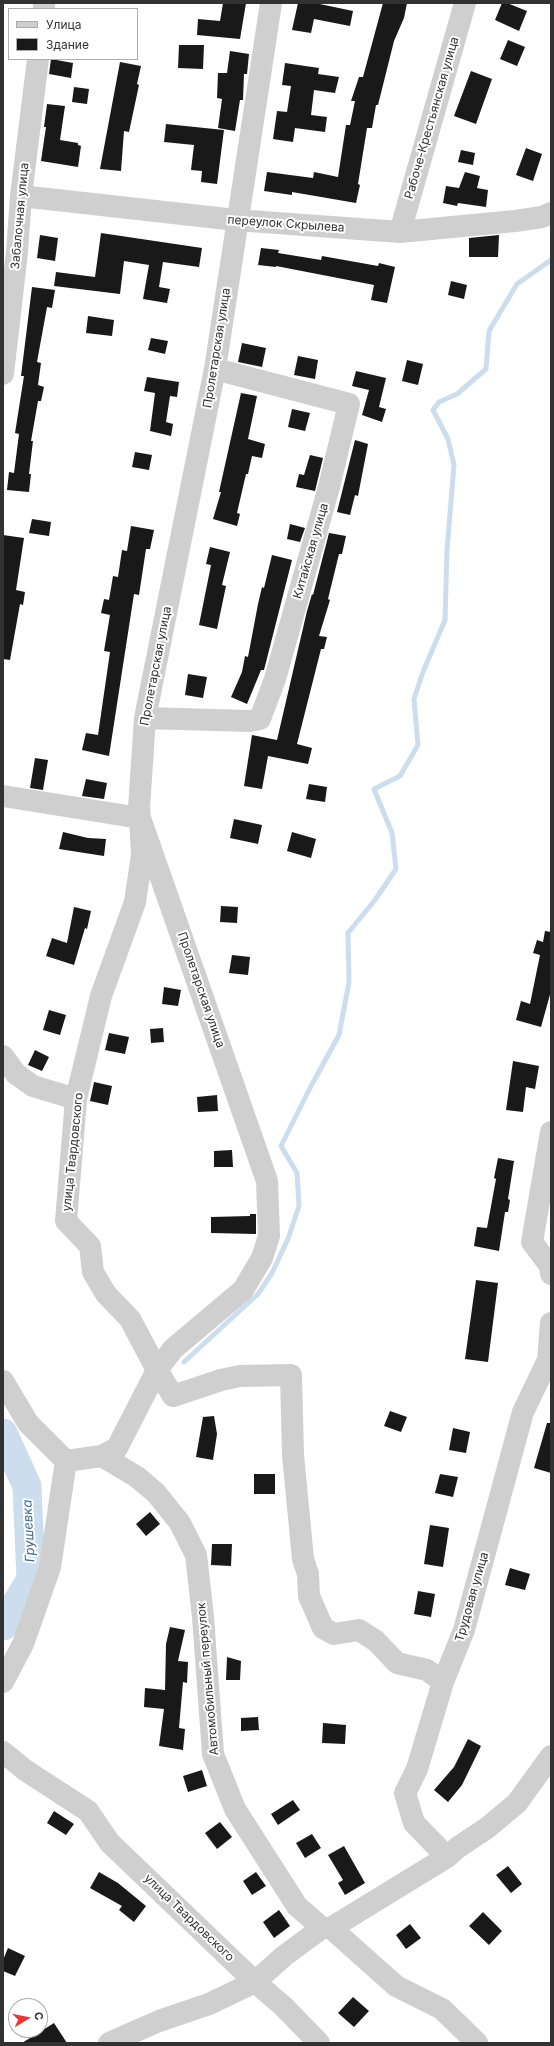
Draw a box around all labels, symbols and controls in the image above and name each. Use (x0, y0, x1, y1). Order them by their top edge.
legend (8, 8, 138, 60)
text: Улица (46, 17, 81, 32)
street label: Рабоче-Крестьянская улица (402, 35, 462, 201)
text: Здание (46, 37, 89, 52)
street label: Забалочная улица (8, 162, 32, 270)
street label: переулок Скрылева (227, 213, 345, 235)
street label: Пролетарская улица (200, 287, 234, 409)
street label: Китайская улица (290, 502, 332, 600)
street label: Пролетарская улица (137, 605, 175, 727)
street label: Пролетарская улица (174, 930, 228, 1050)
street label: улица Твардовского (60, 1092, 86, 1212)
water label: Грушевка (20, 1499, 38, 1563)
street label: Трудовая улица (452, 1550, 492, 1644)
street label: Автомобильный переулок (194, 1602, 222, 1756)
street label: улица Твардовского (141, 1871, 237, 1965)
north arrow (8, 1998, 48, 2038)
text: С (31, 2011, 46, 2021)

